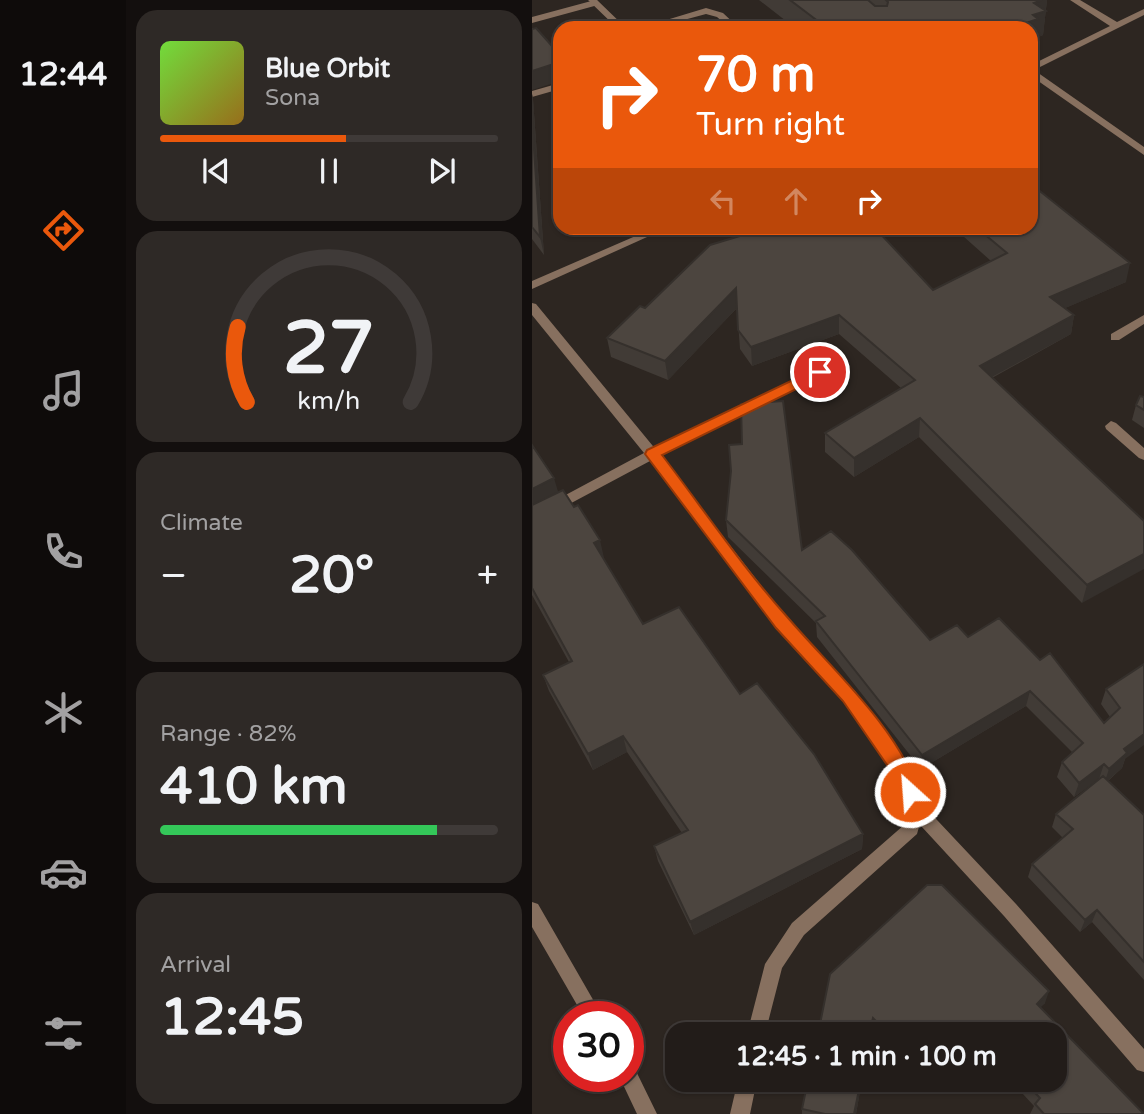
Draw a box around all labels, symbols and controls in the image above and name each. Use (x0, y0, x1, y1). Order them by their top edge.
text: 70 m (696, 46, 815, 105)
icon: right (581, 49, 672, 140)
text: Blue Orbit (265, 53, 390, 84)
text: 12:44 (19, 56, 107, 94)
text: Sona (265, 84, 320, 112)
text: Turn right (696, 106, 845, 144)
icon: previous (197, 152, 235, 190)
icon: pause (310, 152, 348, 190)
icon: next (423, 152, 461, 190)
icon: left (704, 182, 742, 220)
icon: ahead (777, 182, 815, 220)
icon: right (850, 182, 888, 220)
icon: directions (39, 206, 88, 255)
text: 27 (283, 306, 375, 394)
pin (790, 342, 850, 402)
icon: arrive (801, 353, 839, 391)
icon: music (39, 366, 88, 415)
text: km/h (298, 386, 360, 416)
text: Climate (160, 509, 243, 537)
icon: phone (39, 527, 88, 576)
text: 20° (289, 544, 374, 607)
text: − (160, 553, 187, 599)
text: + (477, 553, 498, 599)
icon: climate (39, 688, 88, 737)
text: Range · 82% (160, 720, 296, 748)
text: 410 km (160, 755, 348, 818)
position arrow (873, 755, 947, 829)
icon: car (39, 848, 88, 897)
text: Arrival (160, 951, 231, 979)
text: 12:45 (160, 986, 304, 1049)
speed limit sign: 30 (553, 1001, 644, 1092)
icon: filters (39, 1009, 88, 1058)
text: 12:45 · 1 min · 100 m (735, 1041, 997, 1072)

